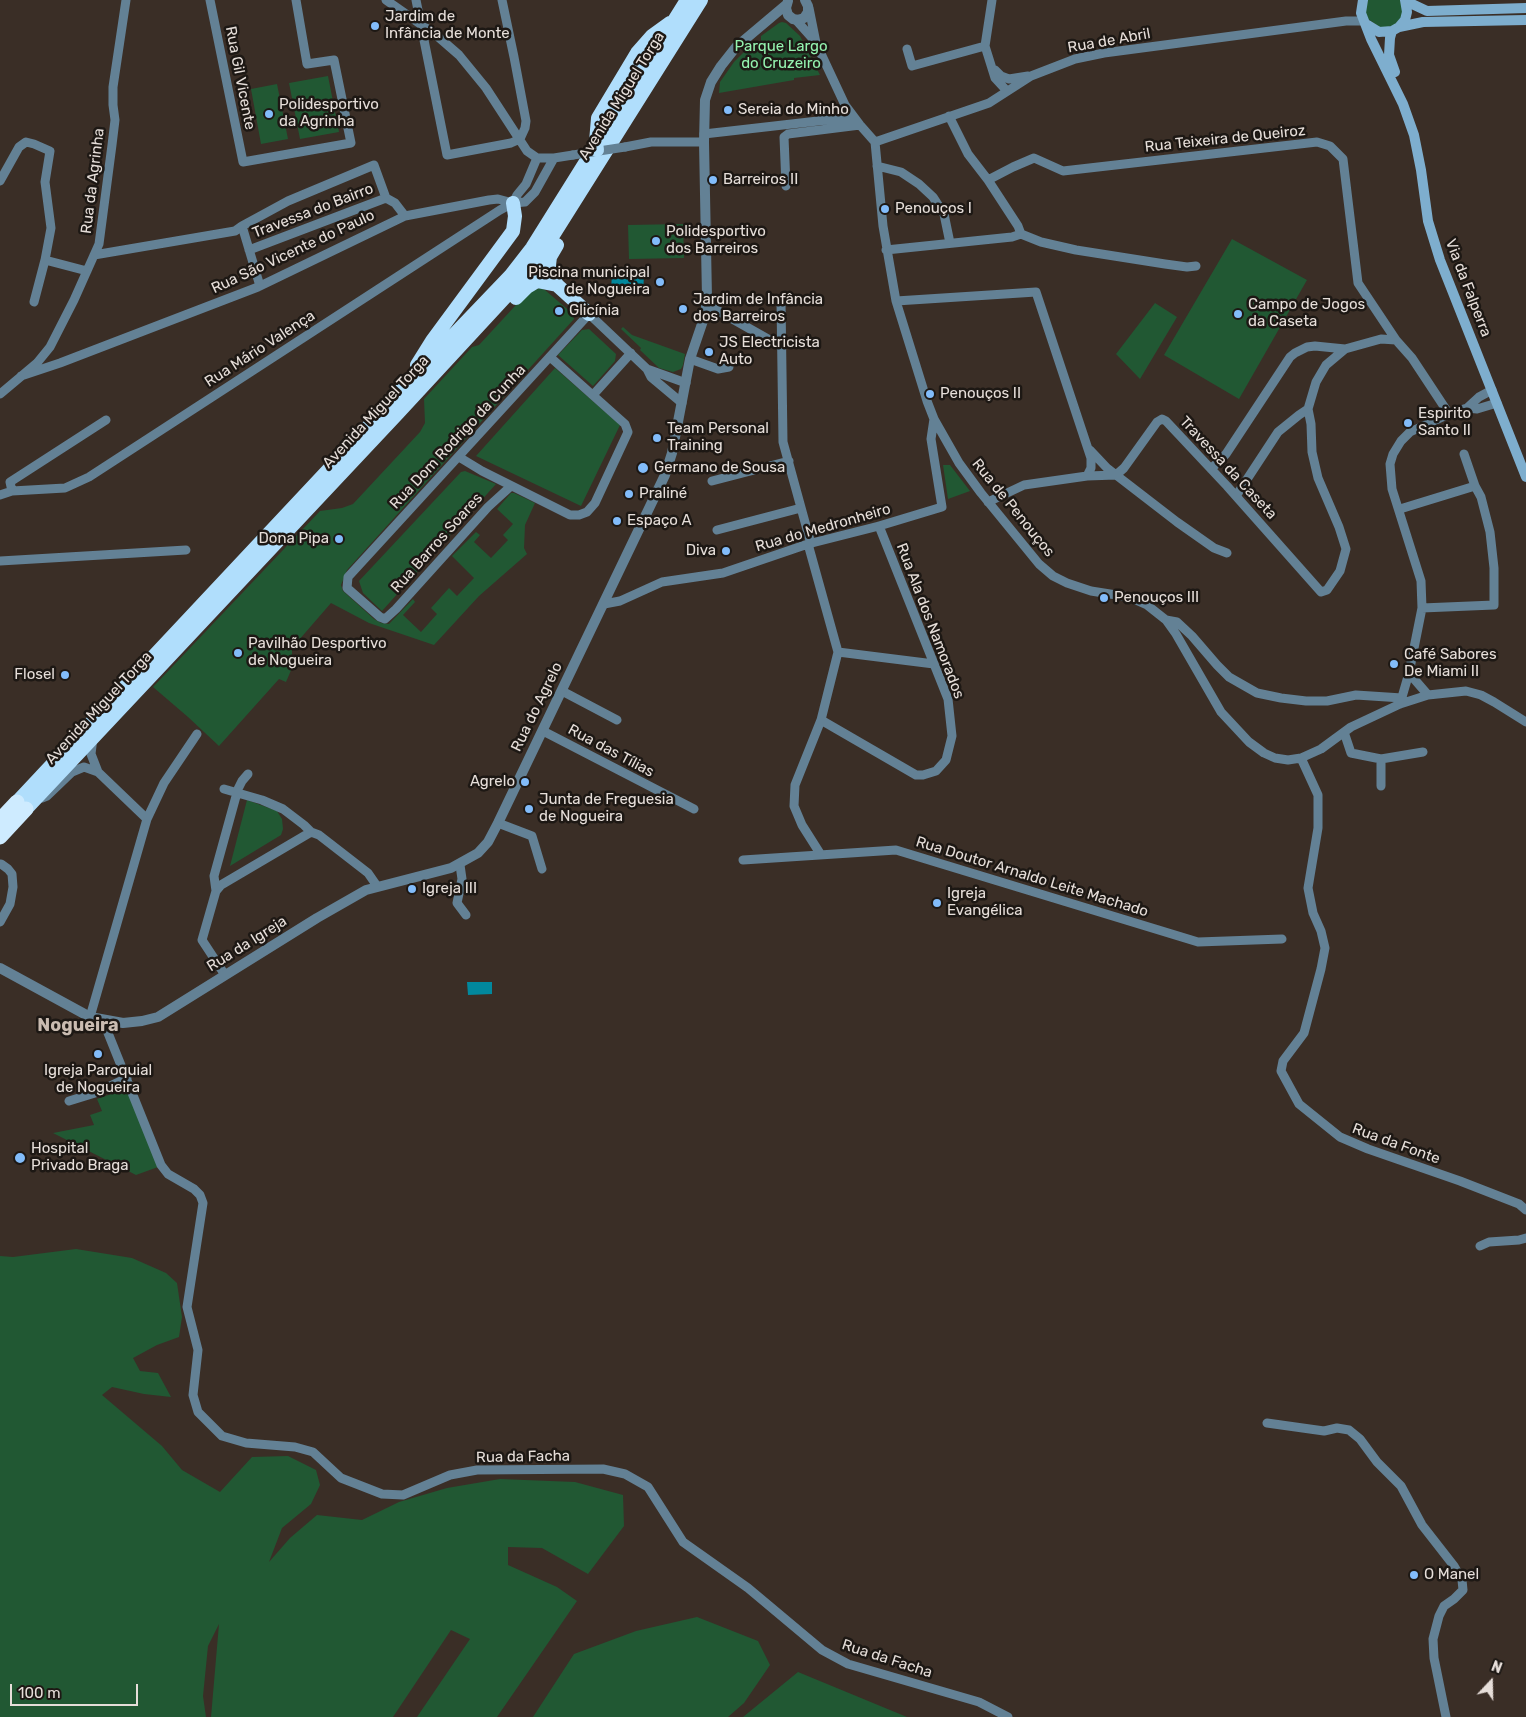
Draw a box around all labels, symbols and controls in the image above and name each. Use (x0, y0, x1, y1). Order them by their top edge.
place label: Jardim de Infância de Monte (385, 8, 510, 43)
marker: Jardim de Infância de Monte (369, 20, 381, 32)
street label: Rua Gil Vicente (221, 25, 259, 131)
street label: Rua de Abril (1066, 25, 1152, 57)
street label: Avenida Miguel Torga (575, 29, 669, 163)
park label: Parque Largo do Cruzeiro (734, 38, 828, 73)
place label: Polidesportivo da Agrinha (279, 96, 379, 131)
place label: Sereia do Minho (738, 101, 849, 119)
marker: Sereia do Minho (722, 104, 734, 116)
marker: Polidesportivo da Agrinha (263, 108, 275, 120)
street label: Rua Teixeira de Queiroz (1144, 122, 1306, 156)
street label: Rua da Agrinha (78, 127, 108, 235)
place label: Barreiros II (723, 171, 798, 189)
marker: Barreiros II (707, 174, 719, 186)
street label: Travessa do Bairro (250, 180, 376, 242)
place label: Penouços I (895, 200, 972, 218)
marker: Penouços I (879, 203, 891, 215)
street label: Rua São Vicente do Paulo (209, 206, 377, 298)
place label: Polidesportivo dos Barreiros (666, 223, 766, 258)
marker: Polidesportivo dos Barreiros (650, 235, 662, 247)
street label: Via da Falperra (1441, 237, 1495, 339)
place label: Piscina municipal de Nogueira (528, 264, 650, 299)
marker: Piscina municipal de Nogueira (654, 276, 666, 288)
place label: Jardim de Infância dos Barreiros (693, 291, 823, 326)
place label: Campo de Jogos da Caseta (1248, 296, 1365, 331)
place label: Glicínia (569, 302, 619, 320)
marker: Jardim de Infância dos Barreiros (677, 303, 689, 315)
marker: Glicínia (553, 305, 565, 317)
street label: Rua Mário Valença (202, 307, 318, 391)
marker: Campo de Jogos da Caseta (1232, 308, 1244, 320)
place label: JS Electricista Auto (719, 334, 820, 369)
marker: JS Electricista Auto (703, 346, 715, 358)
street label: Avenida Miguel Torga (319, 352, 433, 472)
street label: Rua Dom Rodrigo da Cunha (386, 361, 530, 513)
place label: Penouços II (940, 385, 1021, 403)
marker: Penouços II (924, 388, 936, 400)
place label: Espirito Santo II (1418, 405, 1471, 440)
street label: Travessa da Caseta (1176, 413, 1280, 523)
marker: Espirito Santo II (1402, 417, 1414, 429)
place label: Team Personal Training (667, 420, 769, 455)
marker: Team Personal Training (651, 432, 663, 444)
street label: Rua de Penouços (968, 455, 1058, 561)
place label: Germano de Sousa (654, 459, 785, 477)
marker: Germano de Sousa (636, 461, 650, 475)
place label: Praliné (639, 485, 687, 503)
marker: Praliné (623, 488, 635, 500)
street label: Rua Barros Soares (387, 489, 487, 597)
street label: Rua do Medronheiro (753, 500, 893, 556)
place label: Espaço A (627, 512, 692, 530)
marker: Espaço A (611, 515, 623, 527)
place label: Dona Pipa (259, 530, 329, 548)
marker: Dona Pipa (333, 533, 345, 545)
street label: Rua Ala dos Namorados (892, 541, 968, 701)
place label: Diva (686, 542, 716, 560)
marker: Diva (720, 545, 732, 557)
place label: Penouços III (1114, 589, 1199, 607)
marker: Penouços III (1098, 592, 1110, 604)
place label: Pavilhão Desportivo de Nogueira (248, 635, 387, 670)
place label: Café Sabores De Miami II (1404, 646, 1497, 681)
marker: Pavilhão Desportivo de Nogueira (232, 647, 244, 659)
street label: Avenida Miguel Torga (42, 648, 156, 768)
marker: Café Sabores De Miami II (1388, 658, 1400, 670)
street label: Rua do Agrelo (508, 659, 566, 755)
place label: Flosel (14, 666, 55, 684)
marker: Flosel (59, 669, 71, 681)
street label: Rua das Tílias (565, 721, 657, 781)
place label: Agrelo (470, 773, 515, 791)
marker: Agrelo (519, 776, 531, 788)
place label: Junta de Freguesia de Nogueira (539, 791, 674, 826)
marker: Junta de Freguesia de Nogueira (523, 803, 535, 815)
street label: Rua Doutor Arnaldo Leite Machado (914, 833, 1150, 921)
place label: Igreja III (422, 880, 477, 898)
marker: Igreja III (406, 883, 418, 895)
place label: Igreja Evangélica (947, 885, 1022, 920)
marker: Igreja Evangélica (931, 897, 943, 909)
street label: Rua da Igreja (204, 912, 290, 976)
district label: Nogueira (37, 1015, 119, 1037)
marker: Igreja Paroquial de Nogueira (92, 1048, 104, 1060)
place label: Igreja Paroquial de Nogueira (44, 1062, 152, 1097)
street label: Rua da Fonte (1350, 1120, 1442, 1168)
place label: Hospital Privado Braga (31, 1140, 129, 1175)
marker: Hospital Privado Braga (13, 1151, 27, 1165)
street label: Rua da Facha (476, 1447, 570, 1467)
place label: O Manel (1424, 1566, 1479, 1584)
marker: O Manel (1408, 1569, 1420, 1581)
street label: Rua da Facha (840, 1636, 934, 1682)
north arrow (1466, 1657, 1516, 1707)
text: N (1489, 1658, 1504, 1677)
scale bar (12, 1674, 140, 1706)
text: 100 m (18, 1684, 60, 1702)

